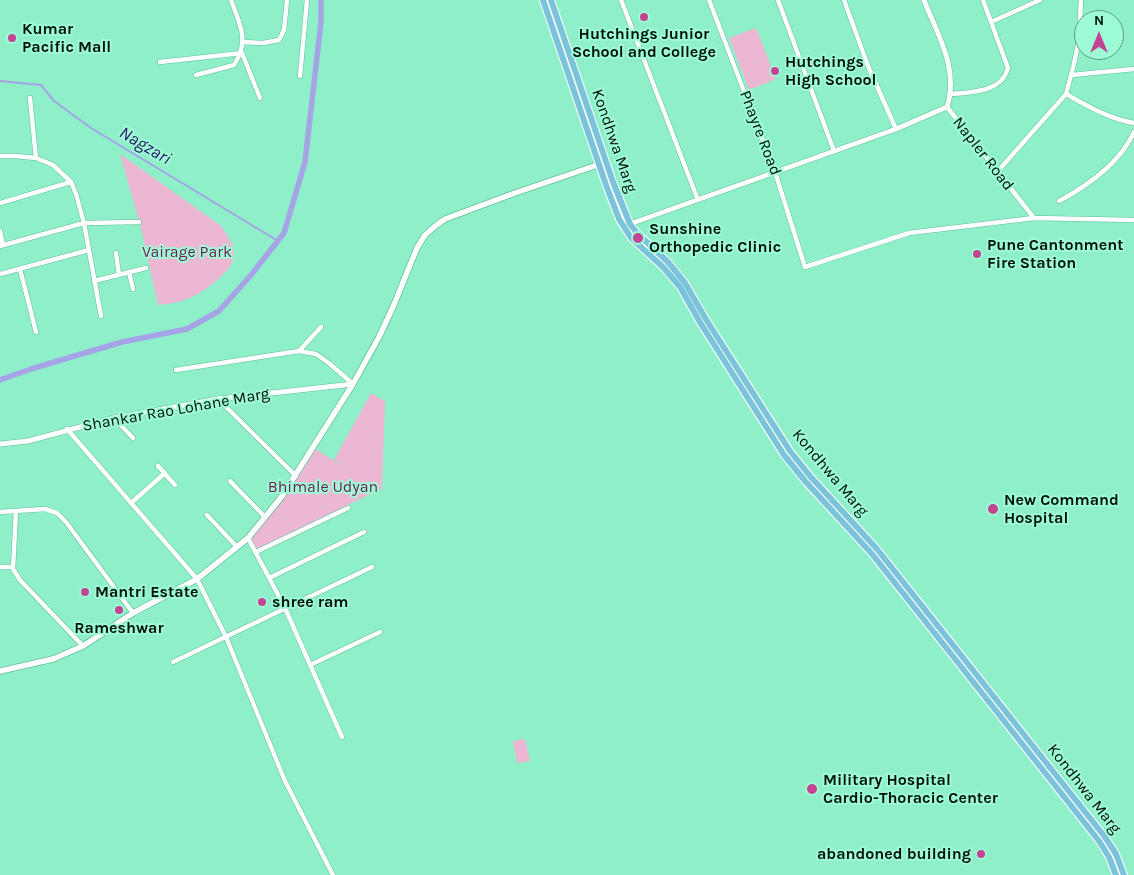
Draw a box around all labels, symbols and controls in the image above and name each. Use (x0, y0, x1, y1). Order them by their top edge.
north arrow (1074, 10, 1124, 60)
marker: Hutchings Junior School and College (638, 11, 650, 23)
text: N (1094, 12, 1104, 29)
place label: Kumar Pacific Mall (22, 19, 111, 57)
place label: Hutchings Junior School and College (572, 24, 716, 62)
marker: Kumar Pacific Mall (6, 32, 18, 44)
place label: Hutchings High School (785, 52, 876, 90)
marker: Hutchings High School (769, 65, 781, 77)
street label: Kondhwa Marg (587, 87, 641, 195)
street label: Phayre Road (735, 88, 785, 178)
street label: Napler Road (948, 113, 1018, 195)
water label: Nagzari (115, 122, 175, 170)
place label: Sunshine Orthopedic Clinic (649, 219, 781, 257)
marker: Sunshine Orthopedic Clinic (631, 231, 645, 245)
place label: Pune Cantonment Fire Station (987, 235, 1124, 273)
park label: Vairage Park (142, 242, 232, 262)
marker: Pune Cantonment Fire Station (971, 248, 983, 260)
street label: Shankar Rao Lohane Marg (81, 384, 271, 436)
street label: Kondhwa Marg (788, 425, 872, 521)
park label: Bhimale Udyan (268, 477, 378, 497)
place label: New Command Hospital (1004, 490, 1119, 528)
marker: New Command Hospital (986, 502, 1000, 516)
place label: Mantri Estate (95, 582, 198, 602)
marker: Mantri Estate (79, 586, 91, 598)
place label: shree ram (272, 592, 349, 612)
marker: shree ram (256, 596, 268, 608)
marker: Rameshwar (113, 604, 125, 616)
place label: Rameshwar (74, 618, 164, 638)
street label: Kondhwa Marg (1043, 740, 1125, 838)
place label: Military Hospital Cardio-Thoracic Center (823, 770, 998, 808)
marker: Military Hospital Cardio-Thoracic Center (805, 782, 819, 796)
place label: abandoned building (817, 844, 971, 864)
marker: abandoned building (975, 848, 987, 860)

